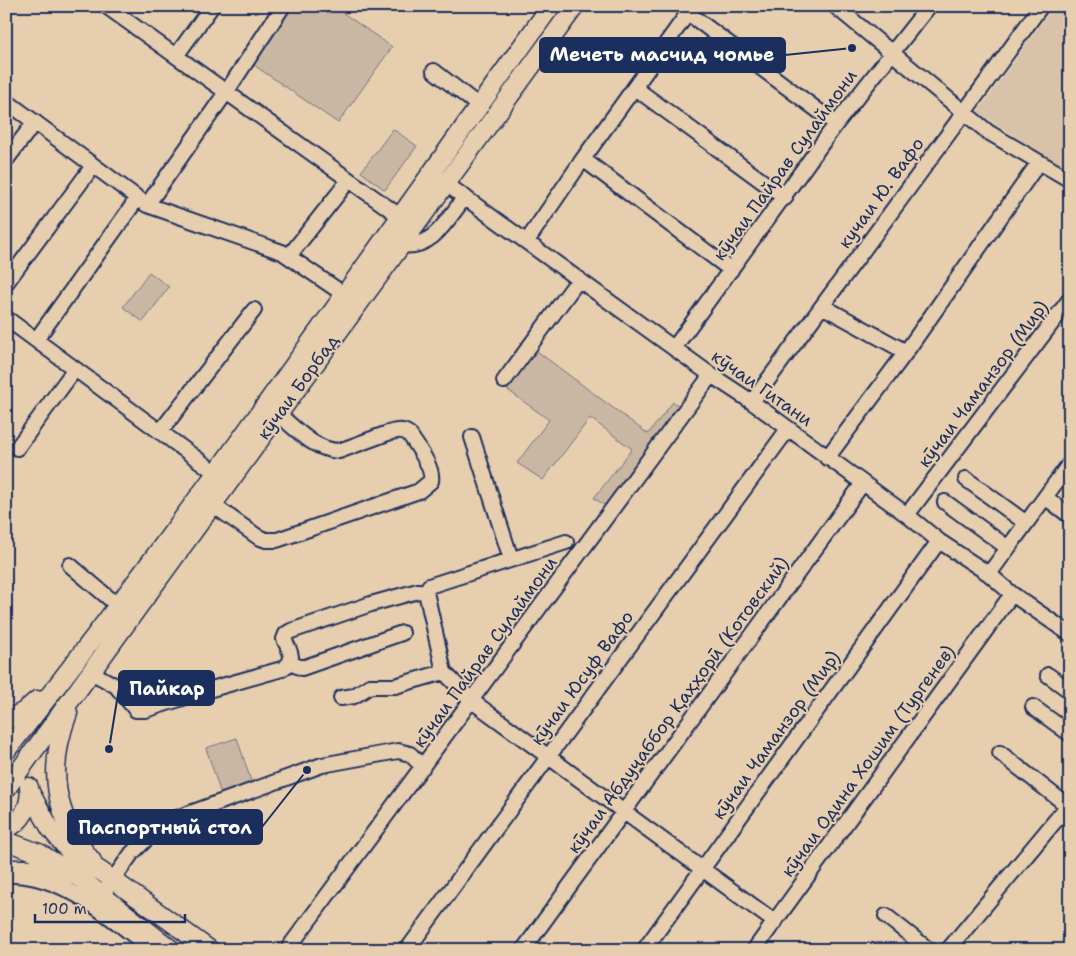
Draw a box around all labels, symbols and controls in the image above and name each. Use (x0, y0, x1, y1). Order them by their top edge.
callout: Мечеть масчид чомье (540, 38, 785, 72)
text: Мечеть масчид чомье (549, 42, 775, 67)
street label: кӯчаи Пайрав Сулаймони (707, 64, 863, 265)
street label: кучаи Ю. Вафо (833, 133, 929, 253)
street label: кӯчаи Чаманзор (Мир) (912, 296, 1054, 472)
street label: кӯчаи Борбад (252, 329, 345, 445)
street label: кӯчаи Гитани (707, 344, 818, 432)
street label: кӯчаи Пайрав Сулаймони (407, 551, 563, 752)
street label: кӯчаи Абдуҷаббор Қаҳҳорӣ (Котовский) (562, 552, 794, 858)
street label: кӯчаи Юсуф Вафо (525, 606, 639, 750)
street label: кӯчаи Одина Хошим (Тургенев) (776, 640, 960, 882)
street label: кӯчаи Чаманзор (Мир) (707, 646, 845, 824)
callout: Пайкар (119, 671, 214, 705)
text: Пайкар (129, 676, 205, 701)
callout: Паспортный стол (68, 810, 262, 844)
text: Паспортный стол (78, 815, 252, 840)
scale bar (35, 891, 185, 923)
text: 100 m (42, 899, 87, 919)

